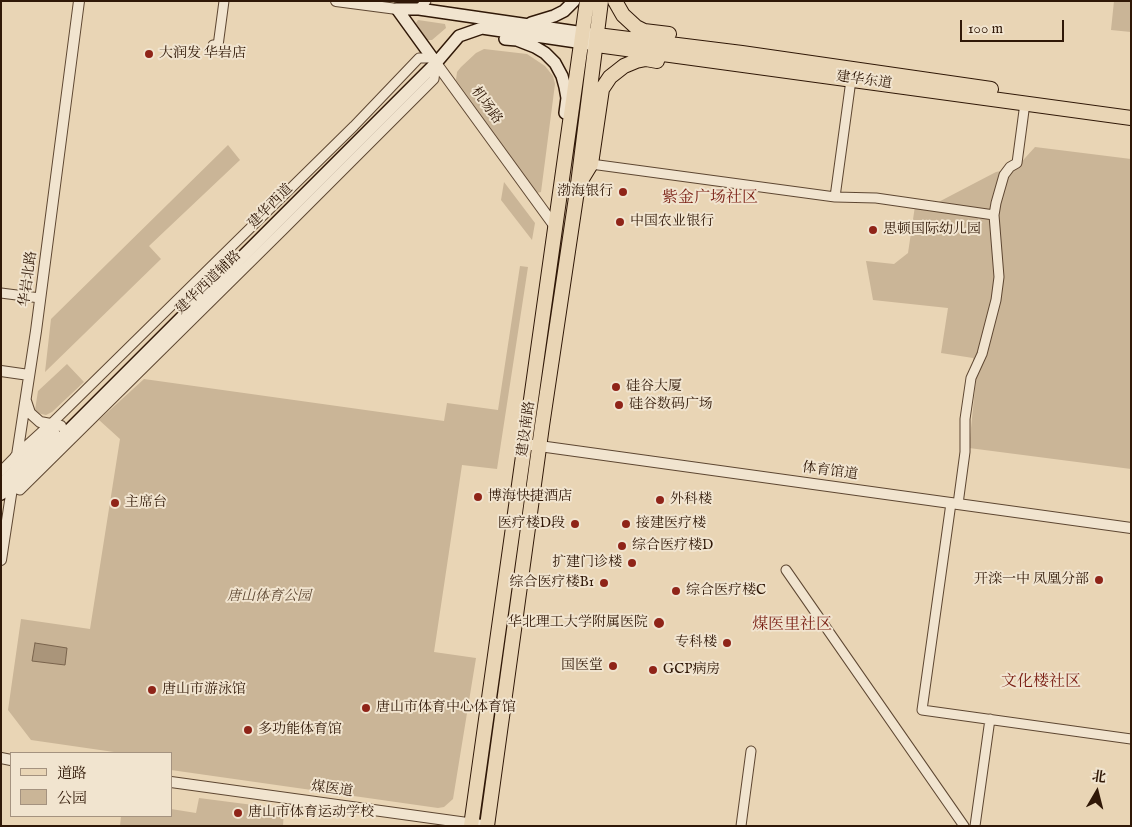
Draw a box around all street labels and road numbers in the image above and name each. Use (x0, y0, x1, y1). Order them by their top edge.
street label: 建华东道 (835, 69, 893, 93)
street label: 机场路 (467, 84, 505, 128)
street label: 建华西道 (245, 181, 297, 233)
street label: 建华西道辅路 (173, 248, 245, 318)
street label: 华岩北路 (17, 250, 41, 308)
street label: 建设南路 (515, 400, 539, 458)
street label: 体育馆道 (801, 460, 859, 484)
street label: 煤医道 (310, 779, 354, 801)

